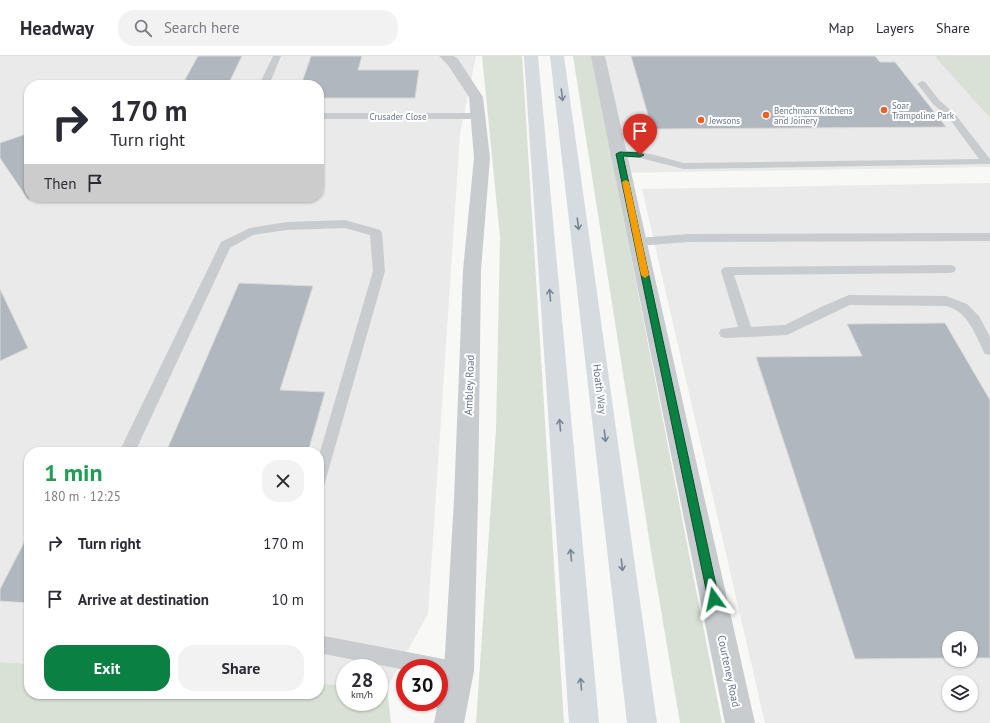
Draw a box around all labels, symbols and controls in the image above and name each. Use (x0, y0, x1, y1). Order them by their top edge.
search box (118, 10, 398, 46)
text: Headway (20, 16, 94, 40)
icon: search (132, 17, 154, 39)
text: Search here (164, 18, 240, 37)
text: Map (828, 19, 854, 37)
text: Layers (876, 19, 914, 37)
text: Share (936, 19, 970, 37)
one-way arrow (558, 88, 566, 101)
text: 170 m (110, 92, 187, 129)
icon: right (44, 96, 96, 148)
place label: Soar Trampoline Park (892, 100, 955, 121)
place label: Benchmarx Kitchens and Joinery (774, 105, 853, 126)
marker: Soar Trampoline Park (879, 105, 889, 115)
marker: Benchmarx Kitchens and Joinery (761, 110, 771, 120)
street label: Crusader Close (370, 111, 427, 122)
pin (623, 114, 657, 155)
marker: Jewsons (696, 115, 706, 125)
place label: Jewsons (708, 115, 740, 126)
icon: arrive (629, 120, 651, 142)
text: Turn right (110, 128, 185, 151)
icon: arrive (84, 172, 106, 194)
text: Then (44, 174, 76, 193)
one-way arrow (574, 217, 582, 230)
one-way arrow (547, 289, 554, 302)
street label: Ambley Road (461, 354, 477, 416)
street label: Hoath Way (590, 363, 610, 416)
one-way arrow (557, 419, 564, 432)
one-way arrow (602, 429, 609, 442)
text: 1 min (44, 457, 103, 488)
button: close (262, 460, 304, 502)
text: 180 m · 12:25 (44, 488, 121, 505)
icon: right (44, 532, 66, 554)
text: Turn right (78, 534, 141, 553)
text: 170 m (263, 534, 304, 553)
one-way arrow (567, 549, 574, 562)
one-way arrow (618, 558, 626, 571)
position arrow (693, 578, 735, 620)
icon: arrive (44, 588, 66, 610)
text: Arrive at destination (78, 590, 209, 609)
text: 10 m (271, 590, 304, 609)
map controls (942, 631, 978, 711)
button: sound (942, 631, 978, 667)
street label: Courteney Road (715, 634, 743, 708)
button: Exit (44, 645, 170, 691)
button: Share (178, 645, 304, 691)
speed limit sign: 30 (396, 659, 448, 711)
text: 28 (351, 667, 373, 693)
button: layers (942, 675, 978, 711)
one-way arrow (578, 678, 585, 691)
text: km/h (351, 688, 373, 701)

